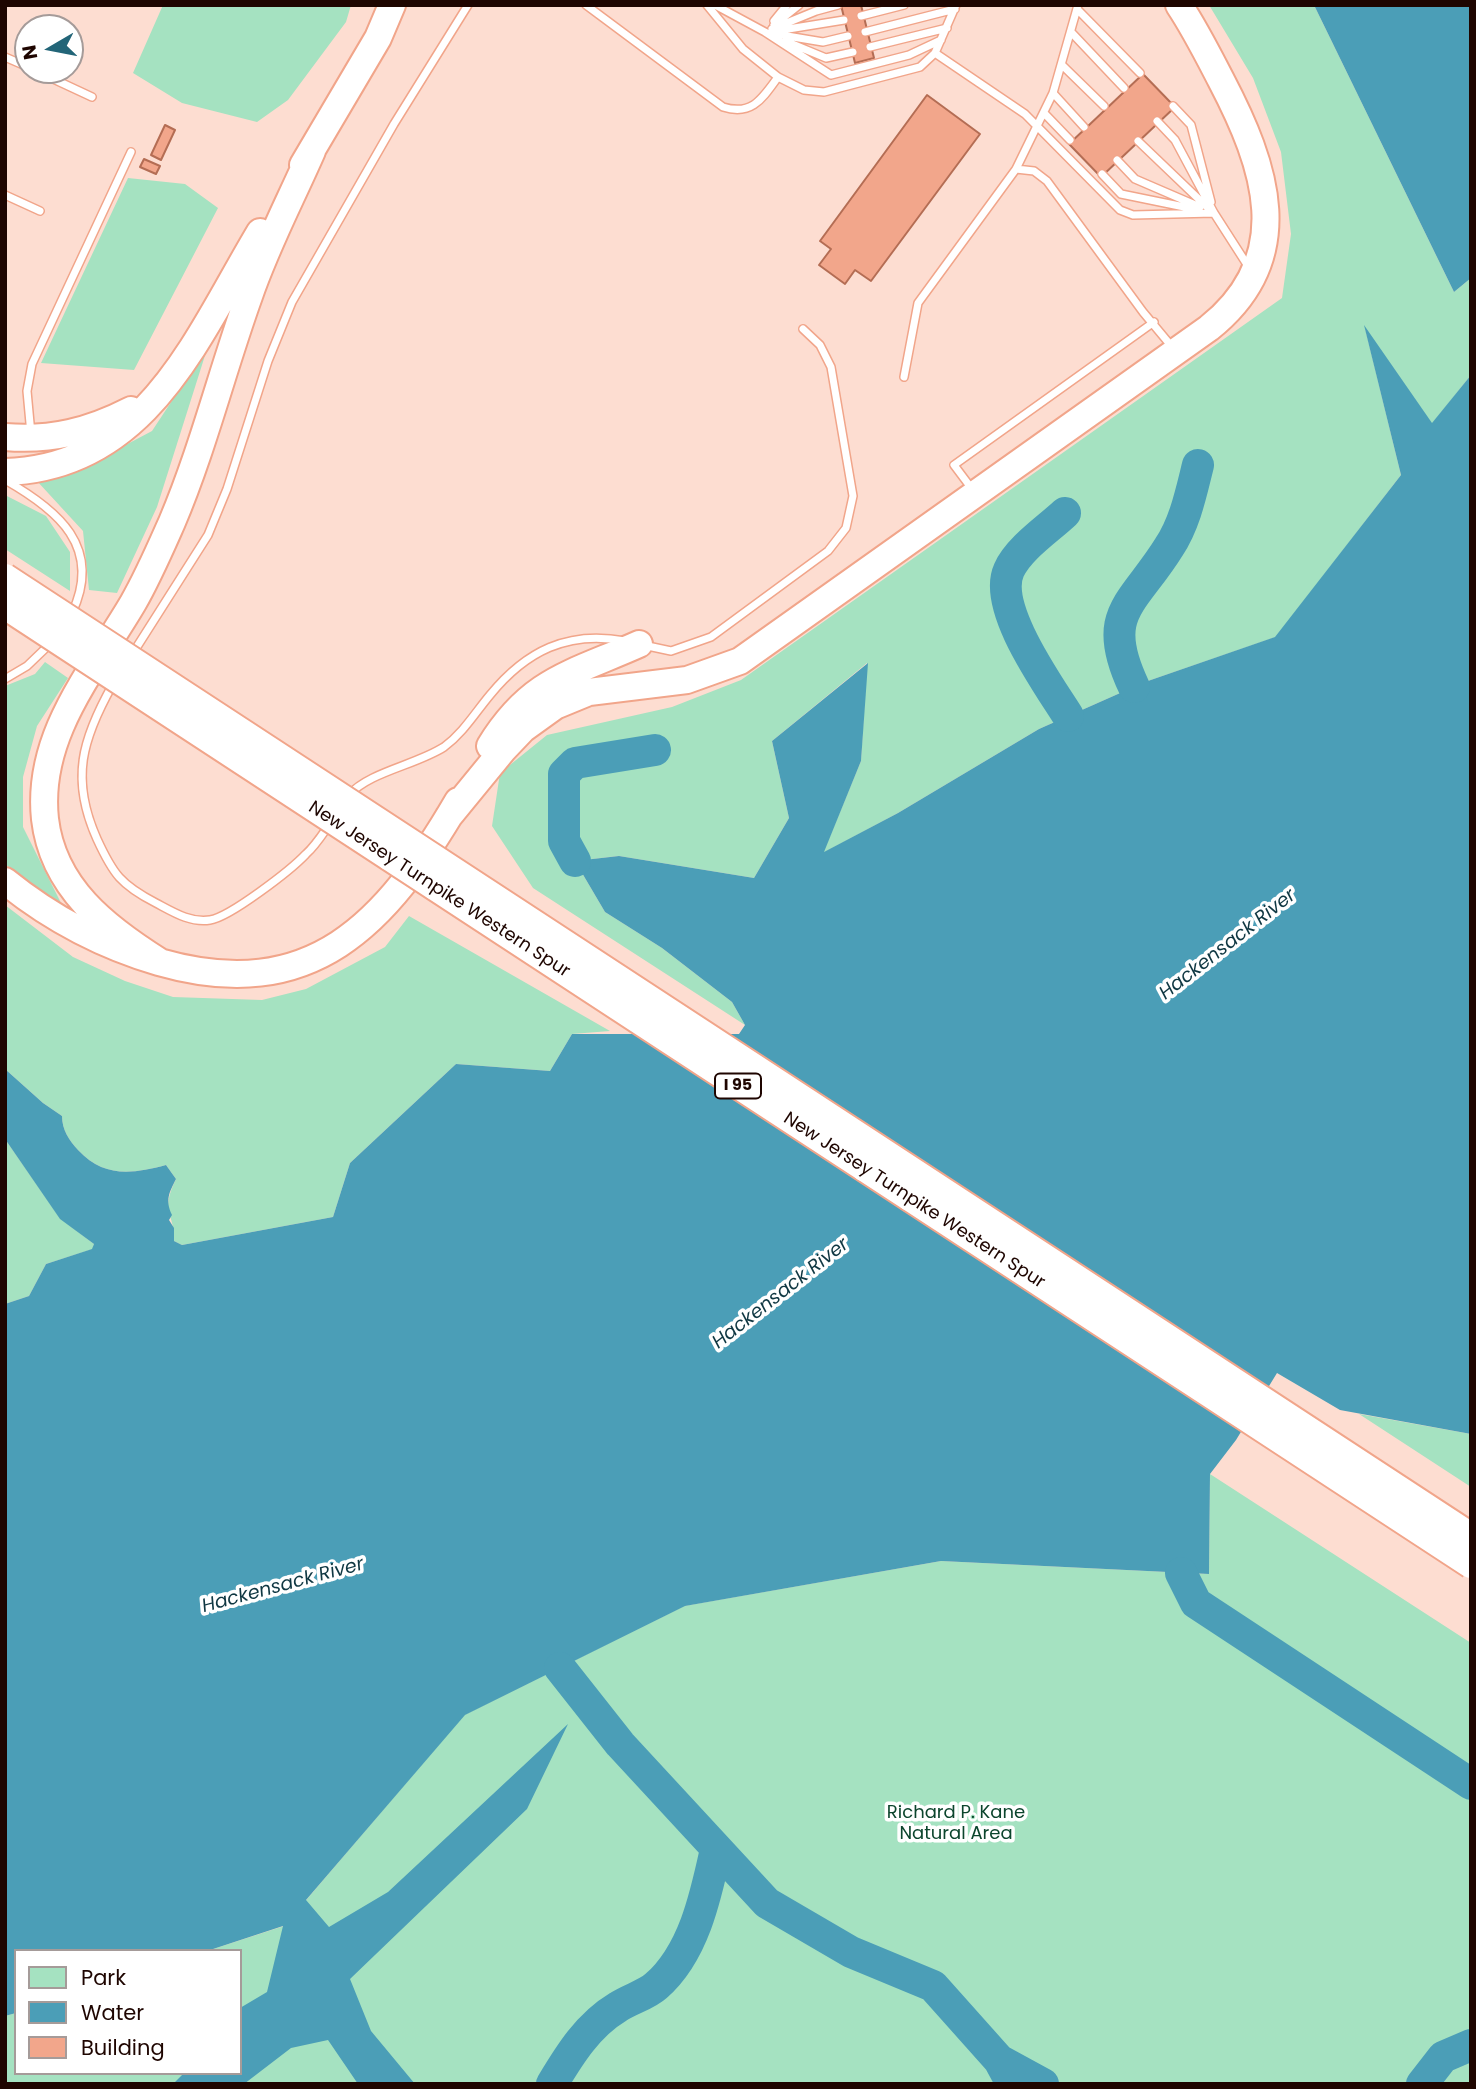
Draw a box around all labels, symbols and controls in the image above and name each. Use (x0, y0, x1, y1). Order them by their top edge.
north arrow (14, 14, 84, 84)
text: N (15, 43, 44, 62)
street label: New Jersey Turnpike Western Spur (304, 797, 574, 983)
water label: Hackensack River (1155, 885, 1301, 1005)
road number: I 95 (715, 1074, 761, 1098)
street label: New Jersey Turnpike Western Spur (779, 1108, 1049, 1294)
water label: Hackensack River (708, 1234, 854, 1354)
water label: Hackensack River (200, 1553, 366, 1619)
park label: Richard P. Kane Natural Area (887, 1802, 1025, 1844)
legend (14, 1949, 242, 2075)
text: Park (81, 1963, 126, 1992)
text: Water (81, 1998, 144, 2027)
text: Building (81, 2033, 165, 2062)

